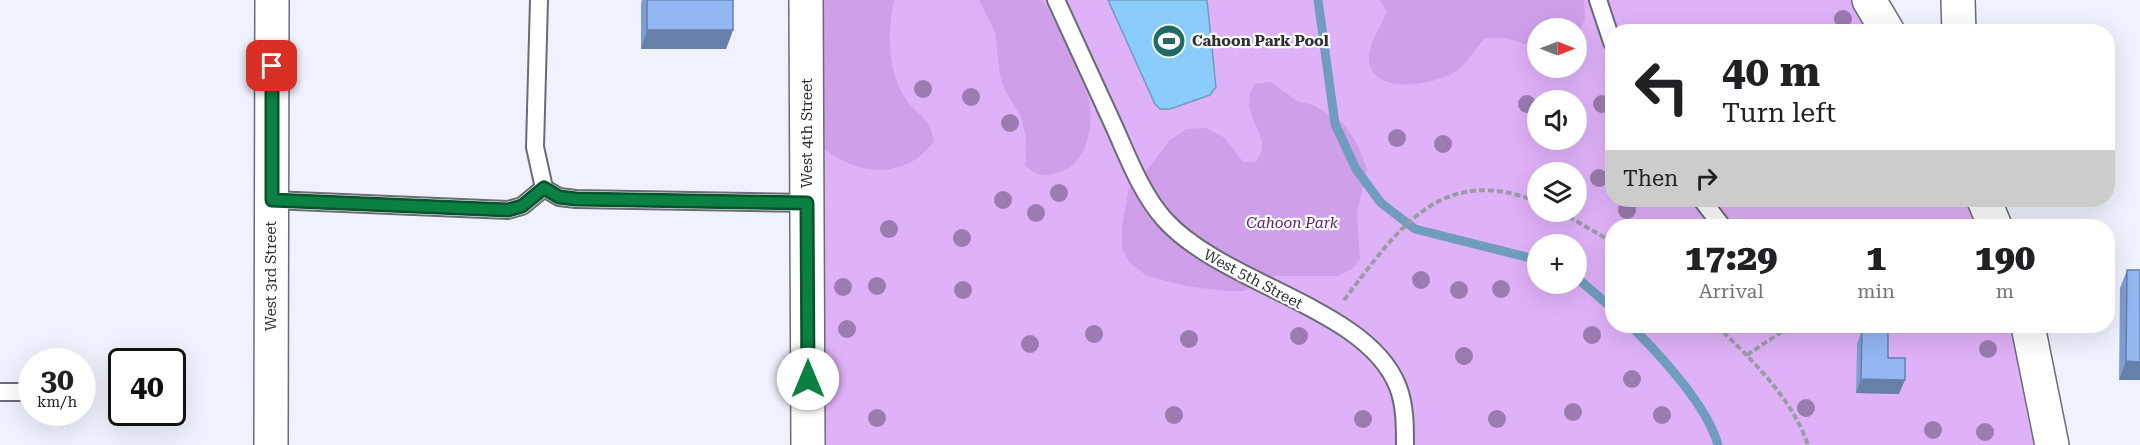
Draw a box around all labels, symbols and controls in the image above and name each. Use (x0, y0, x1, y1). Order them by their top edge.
north arrow (1527, 18, 1587, 78)
map controls (1527, 18, 1587, 294)
sports icon: Cahoon Park Pool (1151, 23, 1187, 59)
place label: Cahoon Park Pool (1192, 32, 1329, 50)
pin (246, 40, 297, 91)
text: 40 m (1722, 47, 1820, 96)
icon: left (1623, 48, 1701, 126)
icon: arrive (255, 49, 288, 82)
street label: West 4th Street (798, 78, 816, 188)
button: sound (1527, 90, 1587, 150)
text: Turn left (1722, 97, 1836, 129)
button: layers (1527, 162, 1587, 222)
icon: right (1690, 162, 1723, 195)
text: Then (1623, 166, 1678, 191)
park label: Cahoon Park (1246, 214, 1339, 232)
street label: West 3rd Street (262, 221, 280, 331)
button: + (1527, 234, 1587, 294)
text: 17:29 (1685, 237, 1777, 279)
text: 1 (1866, 237, 1886, 279)
text: 190 (1975, 237, 2035, 279)
street label: West 5th Street (1200, 245, 1306, 313)
text: Arrival (1699, 279, 1764, 303)
text: min (1857, 279, 1895, 303)
text: m (1996, 279, 2014, 303)
position arrow (776, 347, 840, 411)
speed limit sign: 40 (108, 348, 186, 426)
text: 30 (40, 362, 74, 397)
text: km/h (37, 393, 77, 411)

